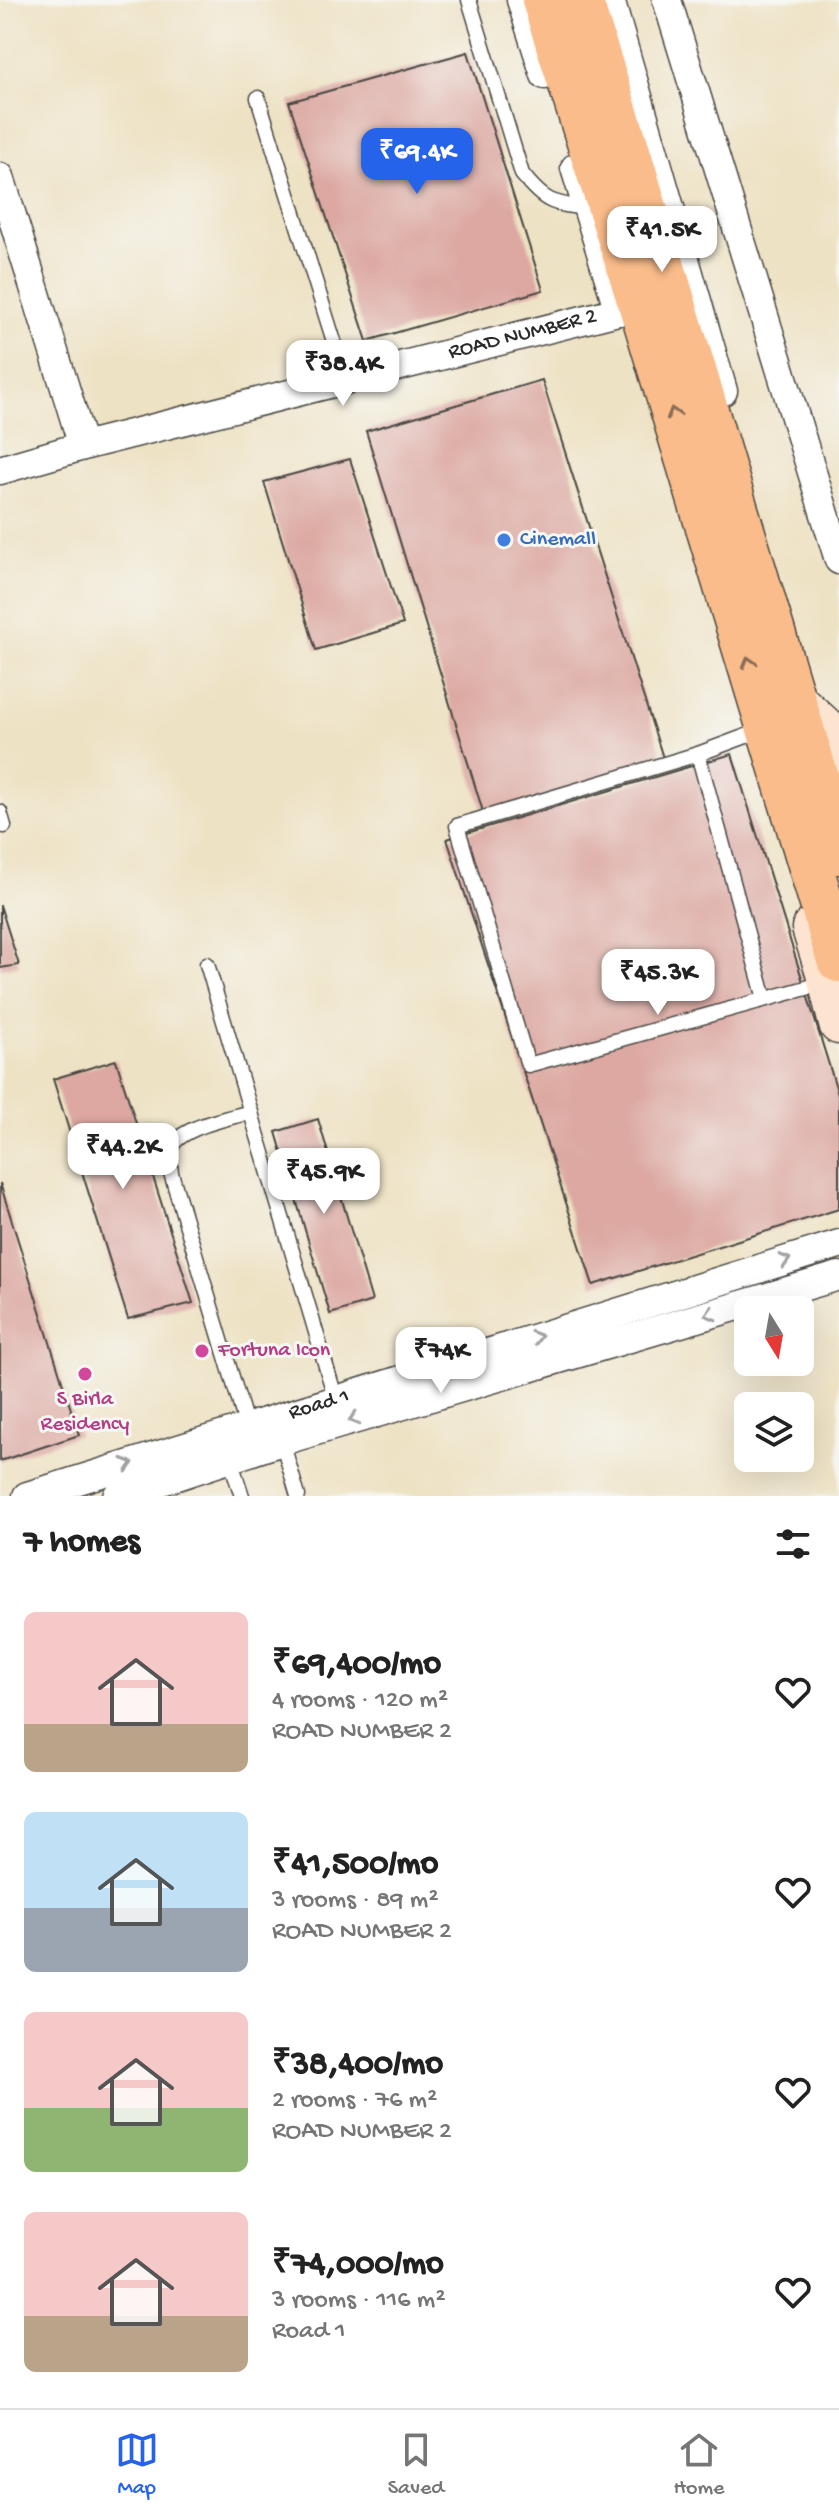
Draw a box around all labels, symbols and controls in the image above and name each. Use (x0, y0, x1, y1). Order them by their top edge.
pin: ₹69.4K (352, 128, 482, 196)
text: ₹69.4K (379, 138, 455, 169)
pin: ₹41.5K (597, 206, 727, 274)
text: ₹41.5K (625, 216, 699, 247)
street label: ROAD NUMBER 2 (446, 304, 600, 366)
pin: ₹38.4K (278, 340, 408, 408)
text: ₹38.4K (304, 350, 382, 381)
one-way arrow (667, 407, 683, 421)
place label: Cinemall (520, 527, 596, 553)
marker: Cinemall (495, 531, 513, 549)
one-way arrow (742, 655, 758, 669)
pin: ₹45.3K (593, 949, 723, 1017)
text: ₹45.3K (620, 959, 696, 990)
pin: ₹44.2K (58, 1123, 188, 1191)
text: ₹44.2K (86, 1133, 160, 1164)
pin: ₹45.9K (259, 1148, 389, 1216)
text: ₹45.9K (286, 1158, 362, 1189)
one-way arrow (778, 1254, 792, 1270)
north arrow (734, 1296, 814, 1376)
map controls (734, 1296, 814, 1472)
one-way arrow (704, 1305, 718, 1321)
pin: ₹74K (394, 1327, 488, 1395)
one-way arrow (529, 1331, 543, 1347)
text: ₹74K (413, 1337, 469, 1368)
place label: Fortuna Icon (217, 1338, 331, 1364)
marker: Fortuna Icon (193, 1342, 211, 1360)
marker: S Birla Residency (76, 1365, 94, 1383)
street label: Road 1 (286, 1384, 353, 1427)
place label: S Birla Residency (41, 1387, 130, 1438)
button: layers (734, 1392, 814, 1472)
one-way arrow (347, 1410, 361, 1426)
one-way arrow (121, 1458, 135, 1474)
icon: filters (771, 1522, 815, 1566)
text: 7 homes (24, 1524, 140, 1564)
icon: home (88, 1644, 184, 1740)
text: ₹69,400/mo (272, 1646, 441, 1686)
icon: heart (771, 1670, 815, 1714)
text: 4 rooms · 120 m² (272, 1686, 448, 1717)
text: ROAD NUMBER 2 (272, 1717, 452, 1748)
icon: home (88, 1844, 184, 1940)
text: ₹41,500/mo (272, 1846, 438, 1886)
icon: heart (771, 1870, 815, 1914)
text: 3 rooms · 89 m² (272, 1886, 439, 1917)
text: ROAD NUMBER 2 (272, 1917, 452, 1948)
icon: home (88, 2044, 184, 2140)
text: ₹38,400/mo (272, 2046, 443, 2086)
icon: heart (771, 2070, 815, 2114)
text: 2 rooms · 76 m² (272, 2086, 437, 2117)
text: ROAD NUMBER 2 (272, 2117, 452, 2148)
icon: home (88, 2244, 184, 2340)
text: ₹74,000/mo (272, 2246, 444, 2286)
icon: heart (771, 2270, 815, 2314)
text: 3 rooms · 116 m² (272, 2286, 445, 2317)
text: Road 1 (272, 2317, 345, 2348)
tab: Map (115, 2428, 159, 2502)
tab: Saved (388, 2428, 444, 2502)
tab: Home (673, 2428, 724, 2502)

